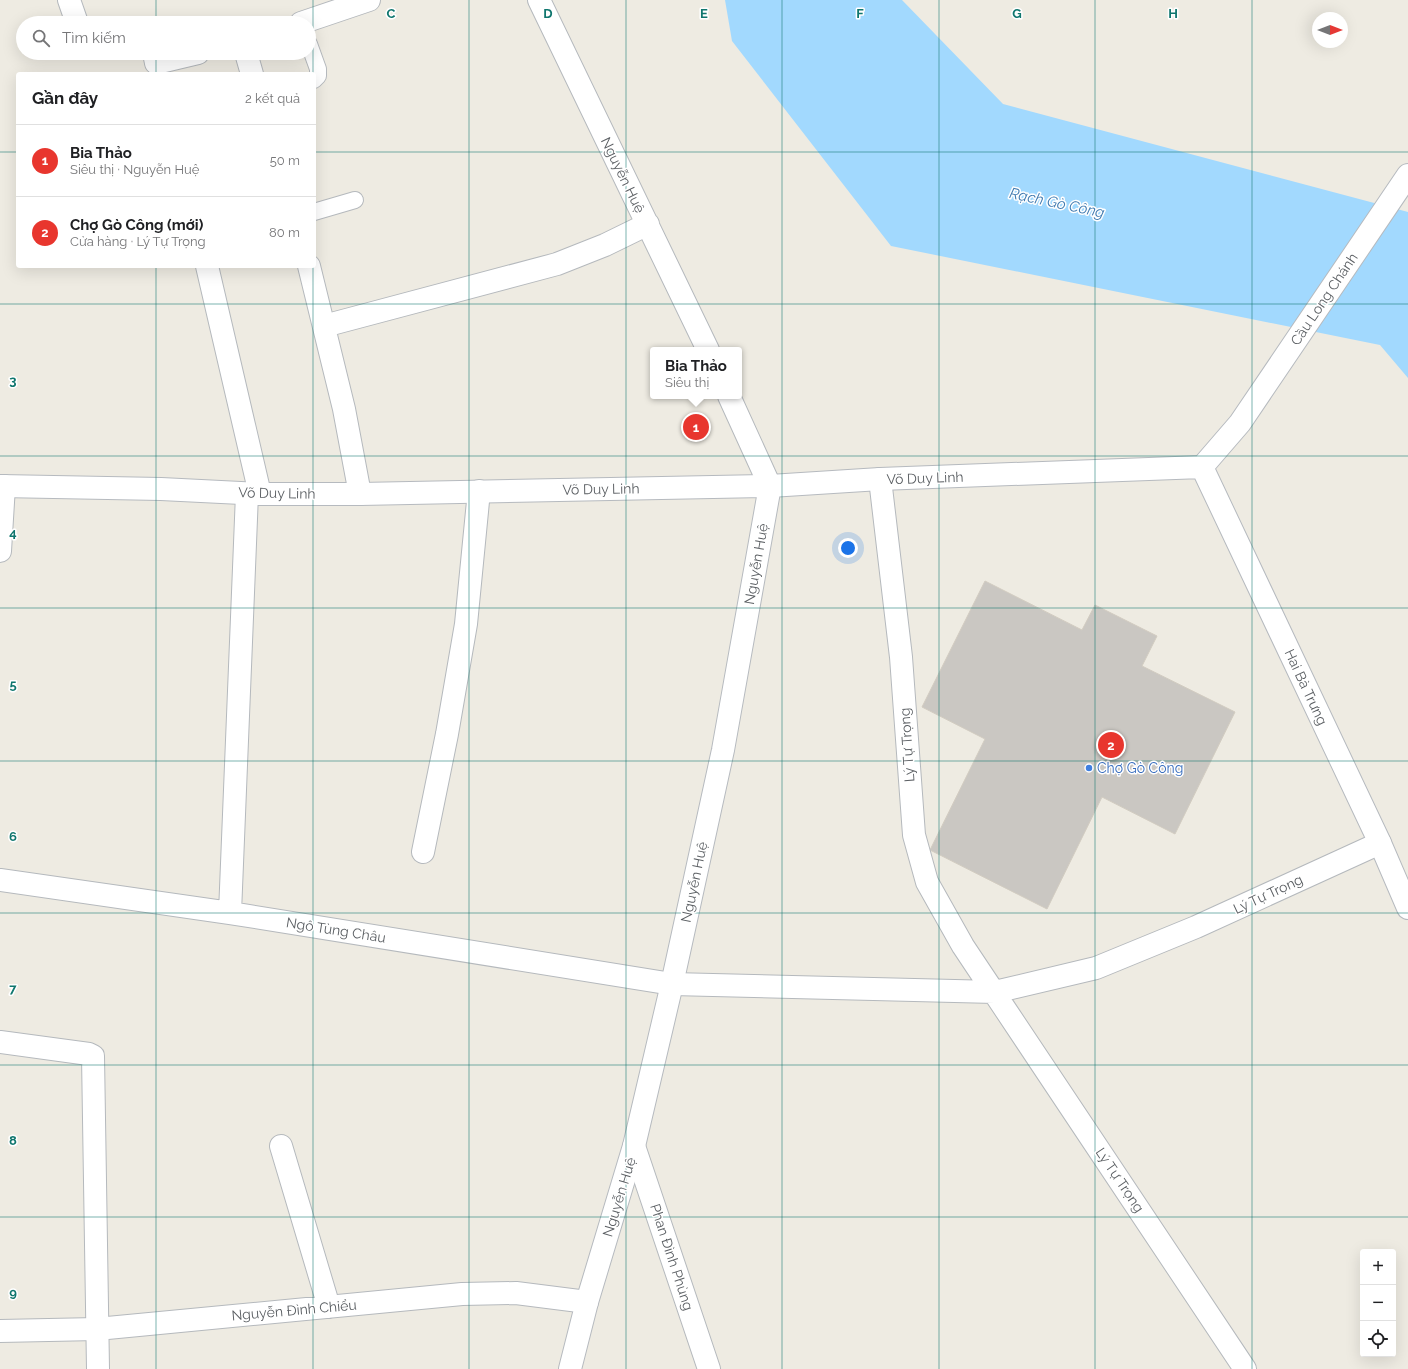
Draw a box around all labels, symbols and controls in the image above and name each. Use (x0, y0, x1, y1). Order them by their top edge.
text: C (387, 6, 396, 21)
text: D (543, 6, 553, 21)
text: E (700, 6, 708, 21)
text: F (856, 6, 864, 21)
text: G (1012, 6, 1022, 21)
text: H (1168, 6, 1178, 21)
north arrow (1312, 12, 1348, 48)
search box (16, 16, 316, 60)
icon: search (30, 27, 52, 49)
text: Tìm kiếm (62, 29, 126, 47)
text: Gần đây (32, 88, 98, 108)
text: 2 kết quả (245, 91, 300, 106)
street label: Nguyễn Huệ (598, 135, 648, 215)
text: Bia Thảo (70, 144, 132, 162)
text: 1 (42, 153, 48, 168)
text: 50 m (270, 153, 300, 168)
text: Siêu thị · Nguyễn Huệ (70, 162, 199, 177)
water label: Rạch Gò Công (1008, 184, 1106, 222)
text: Chợ Gò Công (mới) (70, 216, 203, 234)
text: 2 (41, 225, 49, 240)
text: 80 m (269, 225, 300, 240)
text: Cửa hàng · Lý Tự Trọng (70, 234, 206, 249)
street label: Cầu Long Chánh (1287, 250, 1361, 348)
popup (650, 347, 742, 399)
text: Bia Thảo (665, 357, 727, 375)
text: 3 (9, 373, 17, 388)
text: Siêu thị (665, 375, 709, 390)
pin: 1 (683, 412, 709, 442)
street label: Võ Duy Linh (886, 469, 964, 487)
street label: Võ Duy Linh (562, 480, 640, 498)
street label: Võ Duy Linh (238, 484, 316, 502)
street label: Nguyễn Huệ (741, 522, 771, 606)
text: 4 (9, 525, 17, 540)
your location (838, 538, 858, 558)
street label: Hai Bà Trưng (1281, 646, 1331, 728)
text: 5 (9, 677, 17, 692)
street label: Lý Tự Trọng (896, 707, 918, 783)
pin: 2 (1098, 730, 1124, 760)
place label: Chợ Gò Công (1097, 760, 1183, 776)
marker: Chợ Gò Công (1084, 763, 1094, 773)
text: 6 (9, 829, 17, 844)
street label: Nguyễn Huệ (678, 840, 710, 924)
street label: Lý Tự Trọng (1231, 871, 1305, 917)
street label: Ngô Tùng Châu (285, 914, 387, 946)
text: 7 (9, 981, 17, 996)
text: 8 (9, 1133, 17, 1148)
street label: Lý Tự Trọng (1093, 1145, 1147, 1215)
street label: Nguyễn Huệ (599, 1155, 639, 1239)
street label: Phan Đình Phùng (647, 1202, 697, 1312)
map controls (1360, 1249, 1396, 1357)
button: + (1360, 1249, 1396, 1285)
text: 9 (9, 1285, 17, 1300)
button: − (1360, 1285, 1396, 1321)
street label: Nguyễn Đình Chiểu (231, 1297, 357, 1323)
button: locate (1360, 1321, 1396, 1357)

